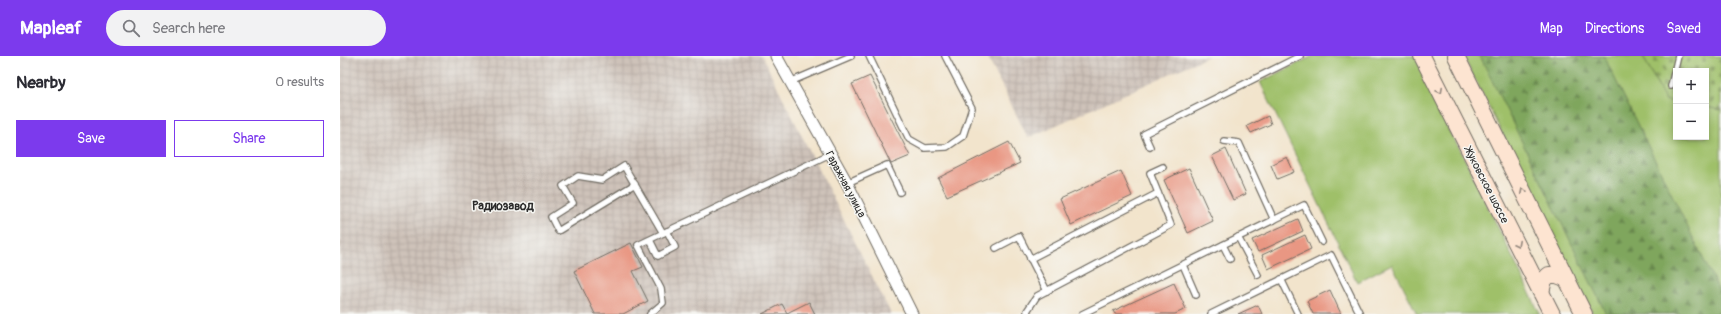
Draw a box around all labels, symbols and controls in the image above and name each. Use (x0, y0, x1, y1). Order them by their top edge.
search box (106, 10, 386, 46)
text: Mapleaf (20, 16, 82, 40)
icon: search (120, 17, 142, 39)
text: Search here (152, 19, 225, 38)
text: Map (1540, 20, 1563, 37)
text: Directions (1585, 20, 1644, 37)
text: Saved (1666, 20, 1701, 37)
map controls (1673, 68, 1709, 140)
button: + (1673, 68, 1709, 104)
text: Nearby (16, 72, 65, 93)
text: 0 results (275, 74, 324, 90)
one-way arrow (1435, 87, 1443, 94)
button: − (1673, 104, 1709, 140)
button: Save (16, 120, 166, 157)
button: Share (174, 120, 324, 157)
street label: Жуковское шоссе (1461, 143, 1512, 226)
street label: Гаражная улица (823, 149, 869, 220)
one-way arrow (1520, 188, 1528, 196)
district label: Радиозавод (472, 199, 535, 214)
one-way arrow (1512, 240, 1520, 248)

